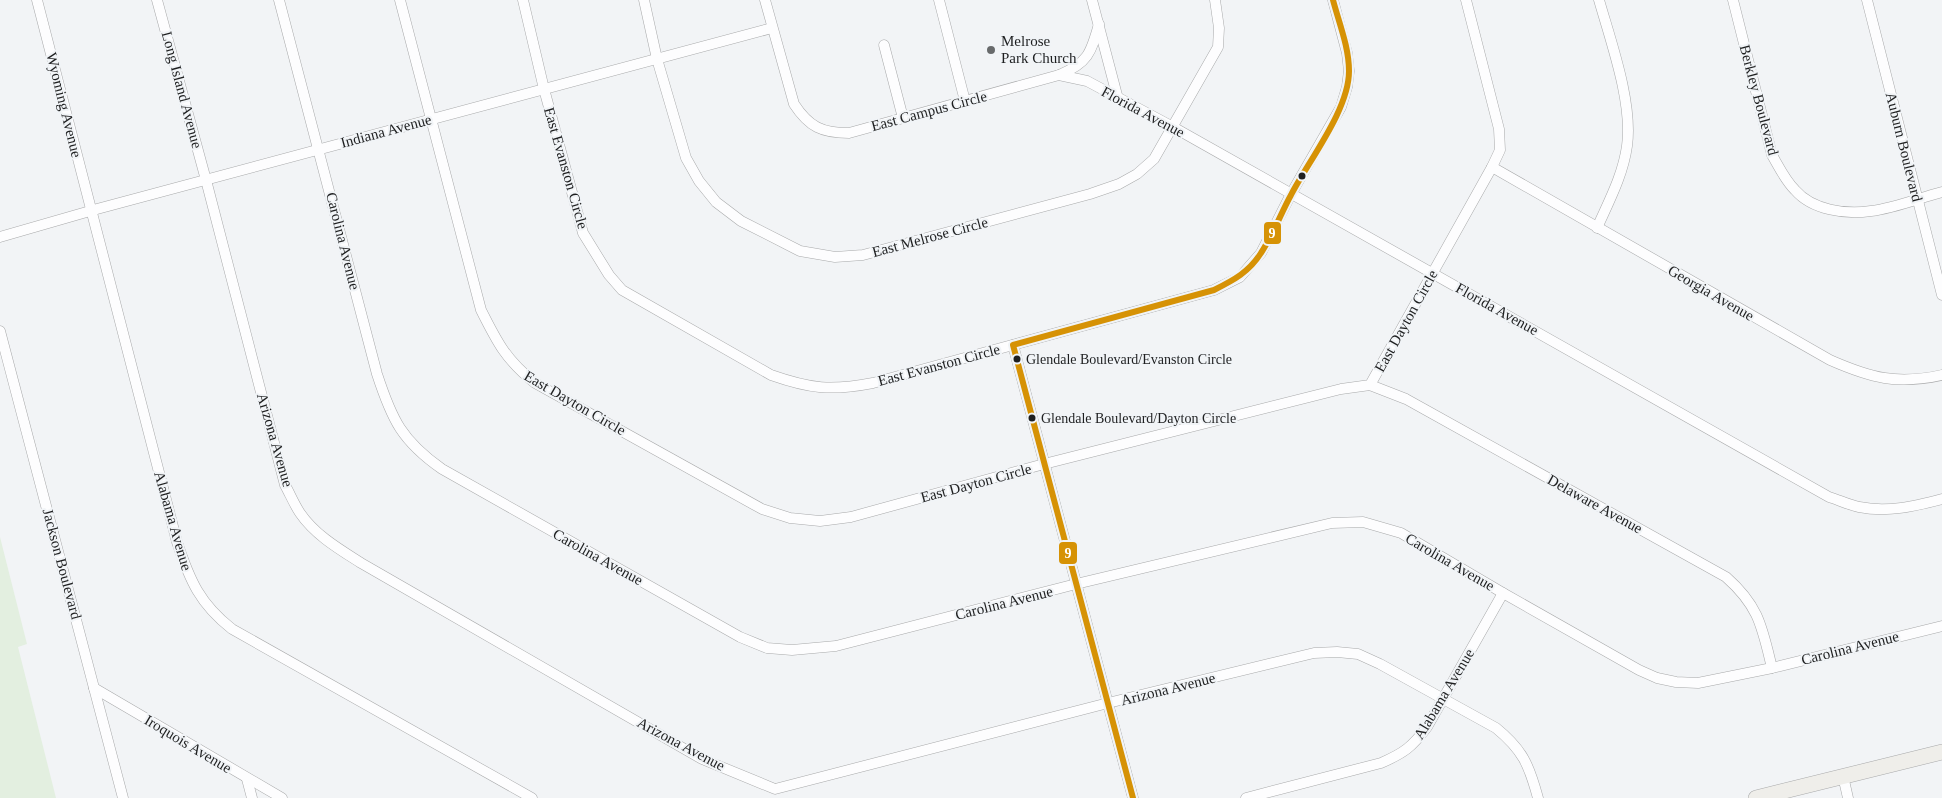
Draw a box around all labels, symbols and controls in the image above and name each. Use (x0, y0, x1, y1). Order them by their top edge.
street label: Long Island Avenue (159, 30, 205, 151)
place label: Melrose Park Church (1001, 33, 1077, 66)
street label: Berkley Boulevard (1737, 43, 1782, 157)
marker: Melrose Park Church (985, 44, 997, 56)
street label: Wyoming Avenue (43, 51, 85, 159)
street label: Florida Avenue (1099, 83, 1188, 141)
street label: East Campus Circle (869, 88, 989, 134)
street label: Auburn Boulevard (1883, 91, 1925, 204)
street label: East Evanston Circle (541, 105, 591, 231)
street label: Indiana Avenue (339, 111, 434, 151)
unlabelled marker (1297, 171, 1307, 181)
street label: Carolina Avenue (323, 190, 363, 292)
street label: East Melrose Circle (870, 214, 990, 260)
line badge: 9 (1263, 221, 1282, 245)
text: 9 (1269, 226, 1276, 241)
street label: Georgia Avenue (1665, 262, 1757, 324)
street label: East Dayton Circle (1371, 267, 1441, 375)
street label: Florida Avenue (1453, 280, 1541, 338)
street label: East Evanston Circle (876, 341, 1002, 389)
place label: Glendale Boulevard/Evanston Circle (1026, 352, 1232, 367)
marker: Glendale Boulevard/Evanston Circle (1012, 354, 1022, 364)
street label: East Dayton Circle (522, 368, 629, 439)
street label: Arizona Avenue (254, 391, 296, 489)
place label: Glendale Boulevard/Dayton Circle (1041, 411, 1236, 426)
marker: Glendale Boulevard/Dayton Circle (1027, 413, 1037, 423)
street label: East Dayton Circle (919, 460, 1034, 505)
street label: Alabama Avenue (151, 469, 195, 573)
street label: Delaware Avenue (1545, 471, 1645, 537)
street label: Jackson Boulevard (40, 507, 85, 621)
street label: Carolina Avenue (550, 526, 646, 588)
street label: Carolina Avenue (1403, 530, 1498, 594)
line badge: 9 (1058, 541, 1078, 565)
text: 9 (1065, 546, 1072, 561)
street label: Carolina Avenue (953, 583, 1055, 623)
street label: Carolina Avenue (1799, 628, 1901, 668)
street label: Alabama Avenue (1411, 646, 1477, 742)
street label: Arizona Avenue (1119, 669, 1217, 708)
street label: Iroquois Avenue (142, 712, 235, 776)
street label: Arizona Avenue (635, 714, 728, 774)

